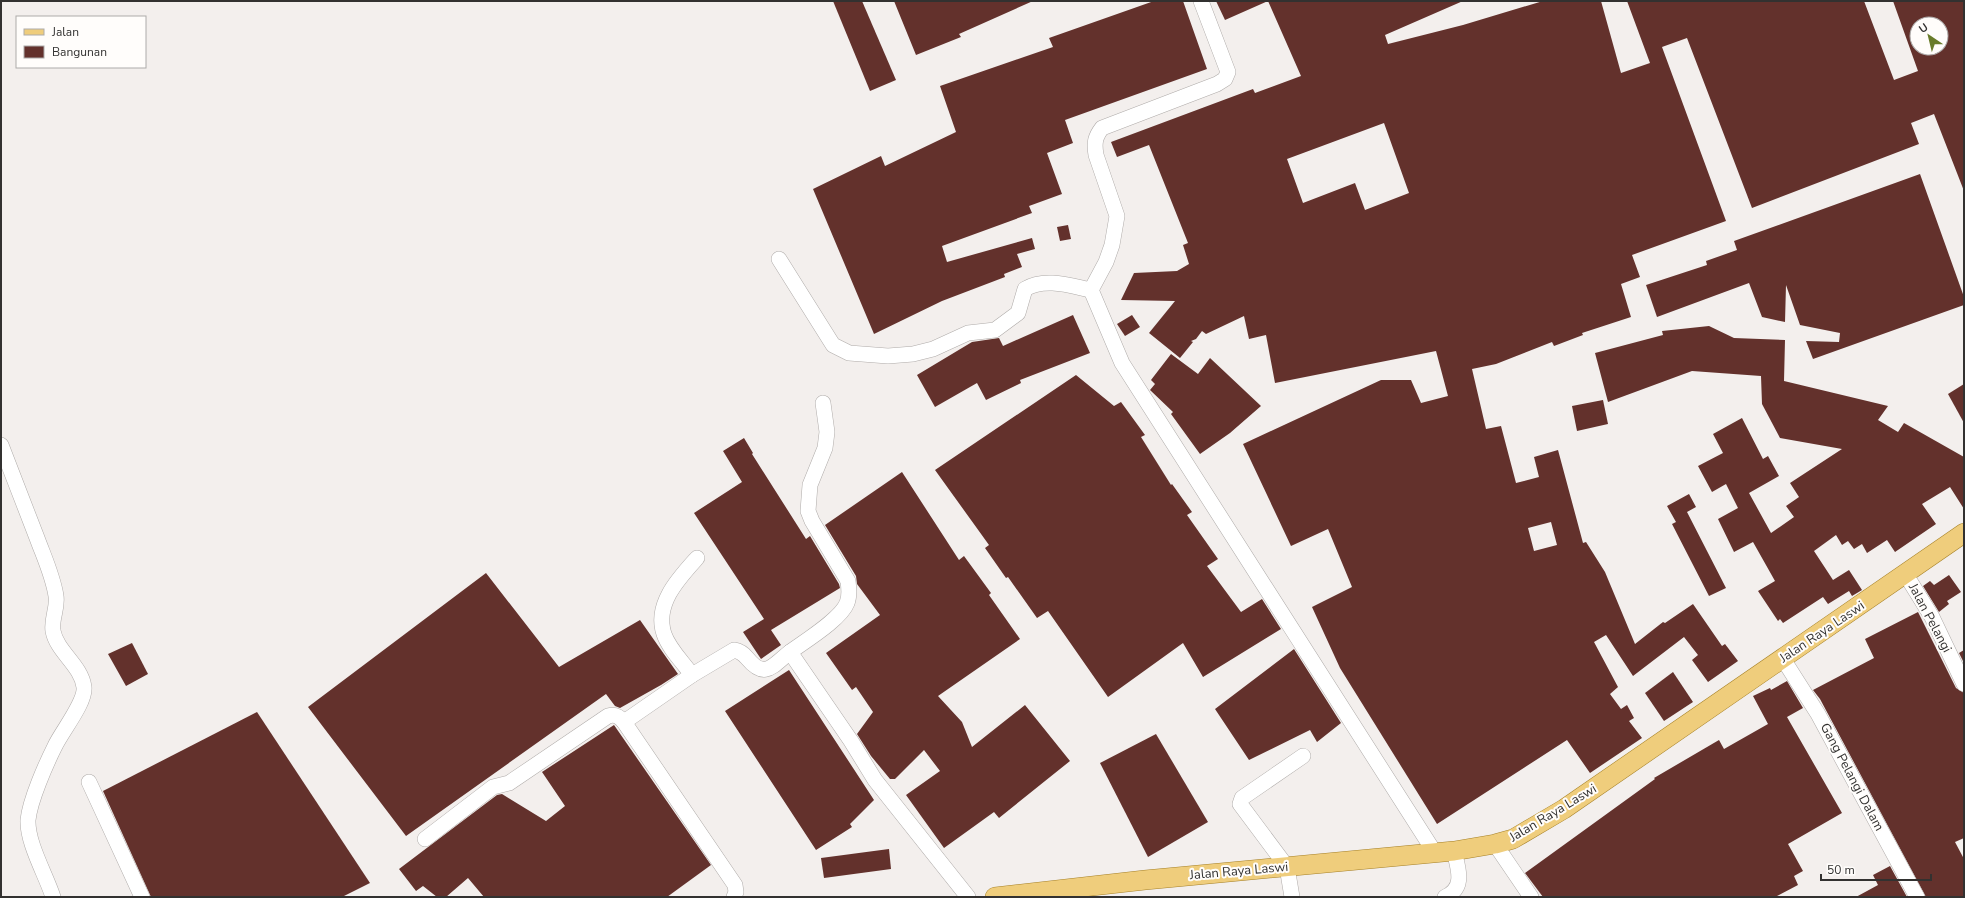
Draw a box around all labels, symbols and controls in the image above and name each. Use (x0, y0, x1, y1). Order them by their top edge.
legend (16, 16, 146, 68)
north arrow (1909, 16, 1949, 56)
text: U (1916, 20, 1931, 37)
text: Jalan (51, 24, 79, 40)
text: Bangunan (52, 44, 107, 60)
street label: Jalan Pelangi (1904, 579, 1956, 656)
street label: Jalan Raya Laswi (1775, 597, 1868, 668)
street label: Gang Pelangi Dalam (1816, 720, 1888, 834)
street label: Jalan Raya Laswi (1505, 780, 1600, 847)
scale bar (1821, 856, 1931, 882)
street label: Jalan Raya Laswi (1188, 858, 1289, 884)
text: 50 m (1827, 862, 1855, 878)

